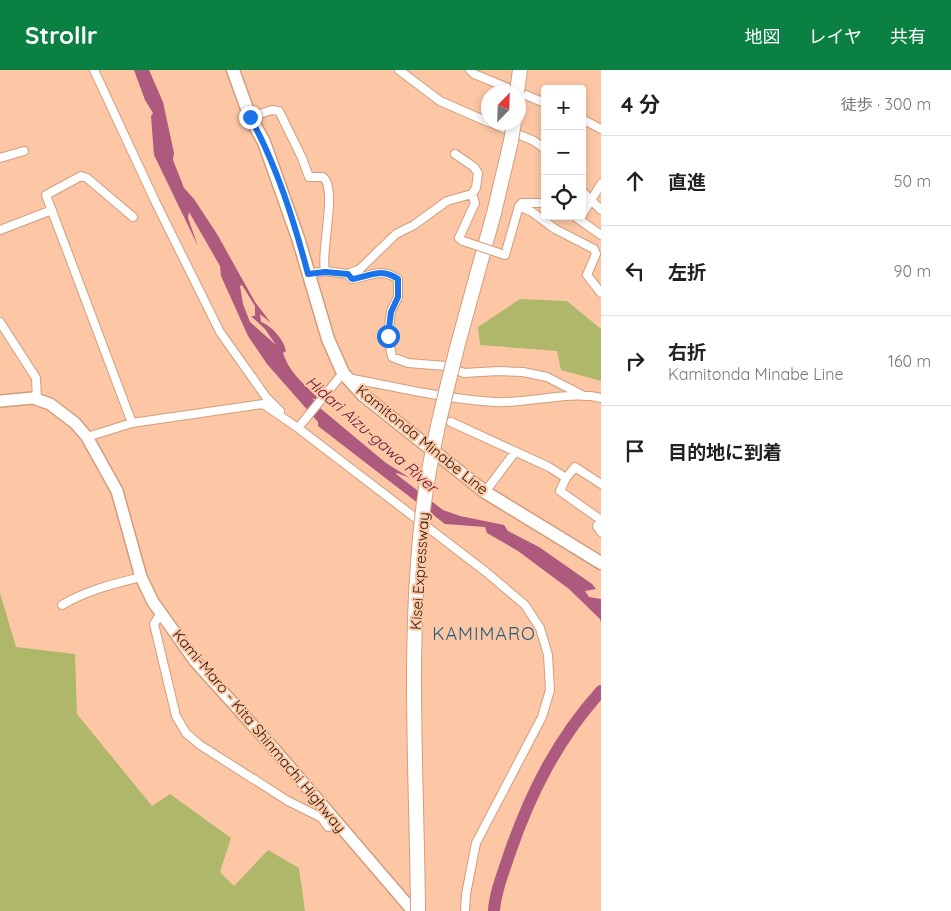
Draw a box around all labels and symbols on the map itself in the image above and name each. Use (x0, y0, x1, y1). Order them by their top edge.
north arrow (481, 85, 526, 130)
route end (239, 106, 262, 129)
route start (377, 325, 400, 348)
water label: Hidari Aizu-gawa River (302, 371, 444, 498)
street label: Kamitonda Minabe Line (352, 380, 492, 499)
street label: Kisei Expressway (406, 511, 433, 630)
district label: KAMIMARO (432, 622, 536, 645)
street label: Kami-Maro - Kita Shinmachi Highway (169, 625, 350, 836)

